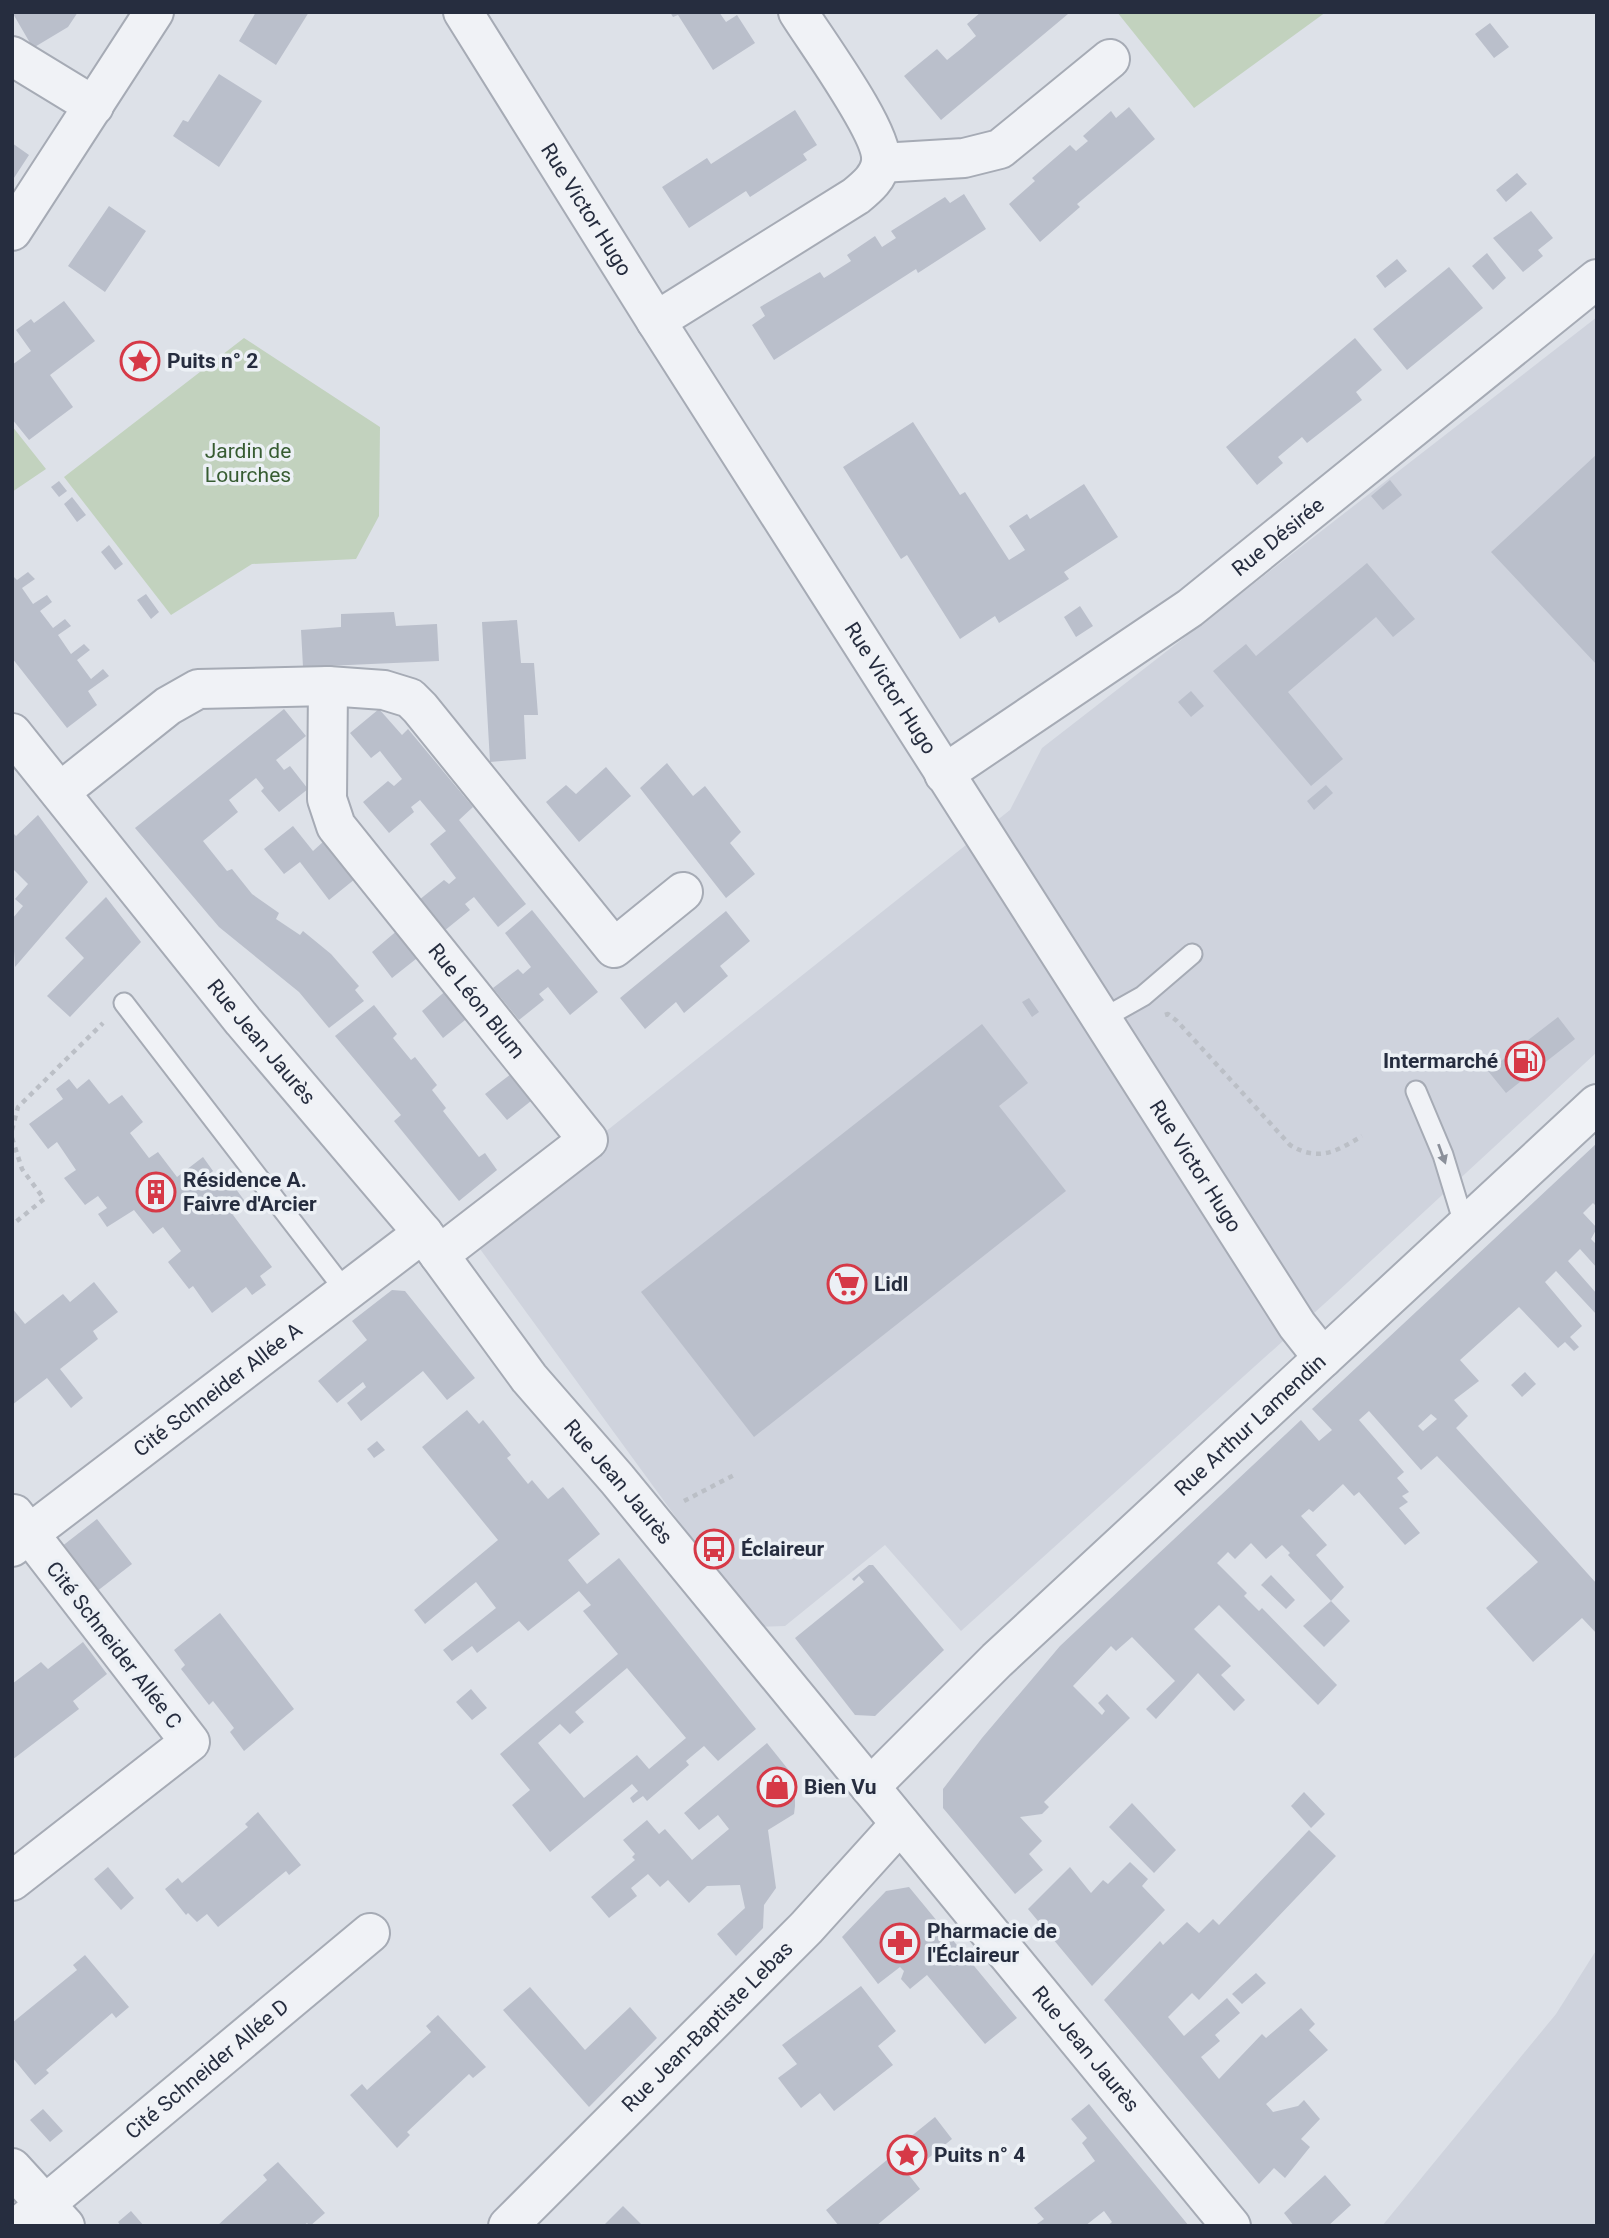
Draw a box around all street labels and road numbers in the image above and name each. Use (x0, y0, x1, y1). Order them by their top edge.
street label: Rue Victor Hugo (536, 139, 637, 280)
street label: Rue Désirée (1227, 493, 1329, 581)
street label: Rue Victor Hugo (840, 618, 941, 759)
street label: Rue Léon Blum (423, 939, 530, 1063)
street label: Rue Jean Jaurès (202, 975, 320, 1109)
street label: Rue Victor Hugo (1145, 1096, 1247, 1237)
street label: Cité Schneider Allée A (129, 1318, 307, 1462)
street label: Rue Arthur Lamendin (1170, 1349, 1331, 1501)
street label: Rue Jean Jaurès (559, 1415, 678, 1549)
street label: Cité Schneider Allée C (41, 1557, 187, 1733)
street label: Rue Jean-Baptiste Lebas (617, 1936, 798, 2117)
street label: Rue Jean Jaurès (1027, 1982, 1144, 2117)
street label: Cité Schneider Allée D (121, 1994, 294, 2144)

